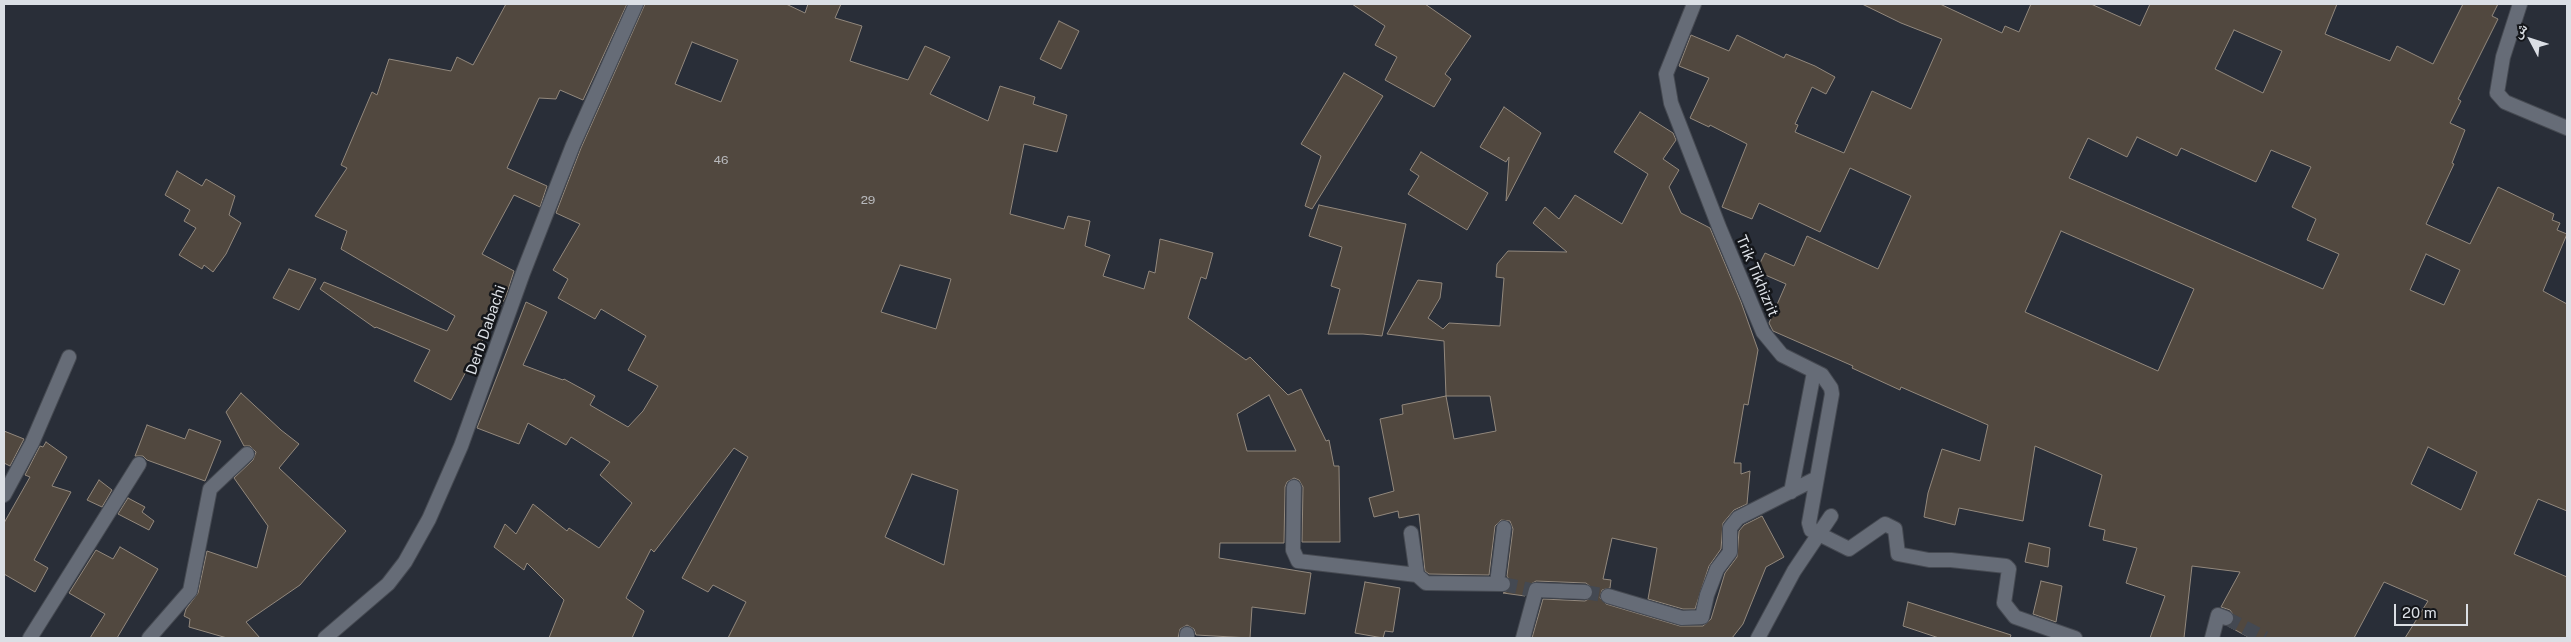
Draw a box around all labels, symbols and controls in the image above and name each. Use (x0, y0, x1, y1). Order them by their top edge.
north arrow (2506, 15, 2556, 65)
text: ش (2509, 20, 2530, 41)
house number: 46 (713, 153, 729, 167)
house number: 29 (861, 193, 875, 207)
street label: Trik Tikhizrit (1732, 233, 1782, 319)
street label: Derb Dabachi (462, 283, 510, 377)
scale bar (2396, 594, 2470, 626)
text: 20 m (2402, 604, 2437, 621)

